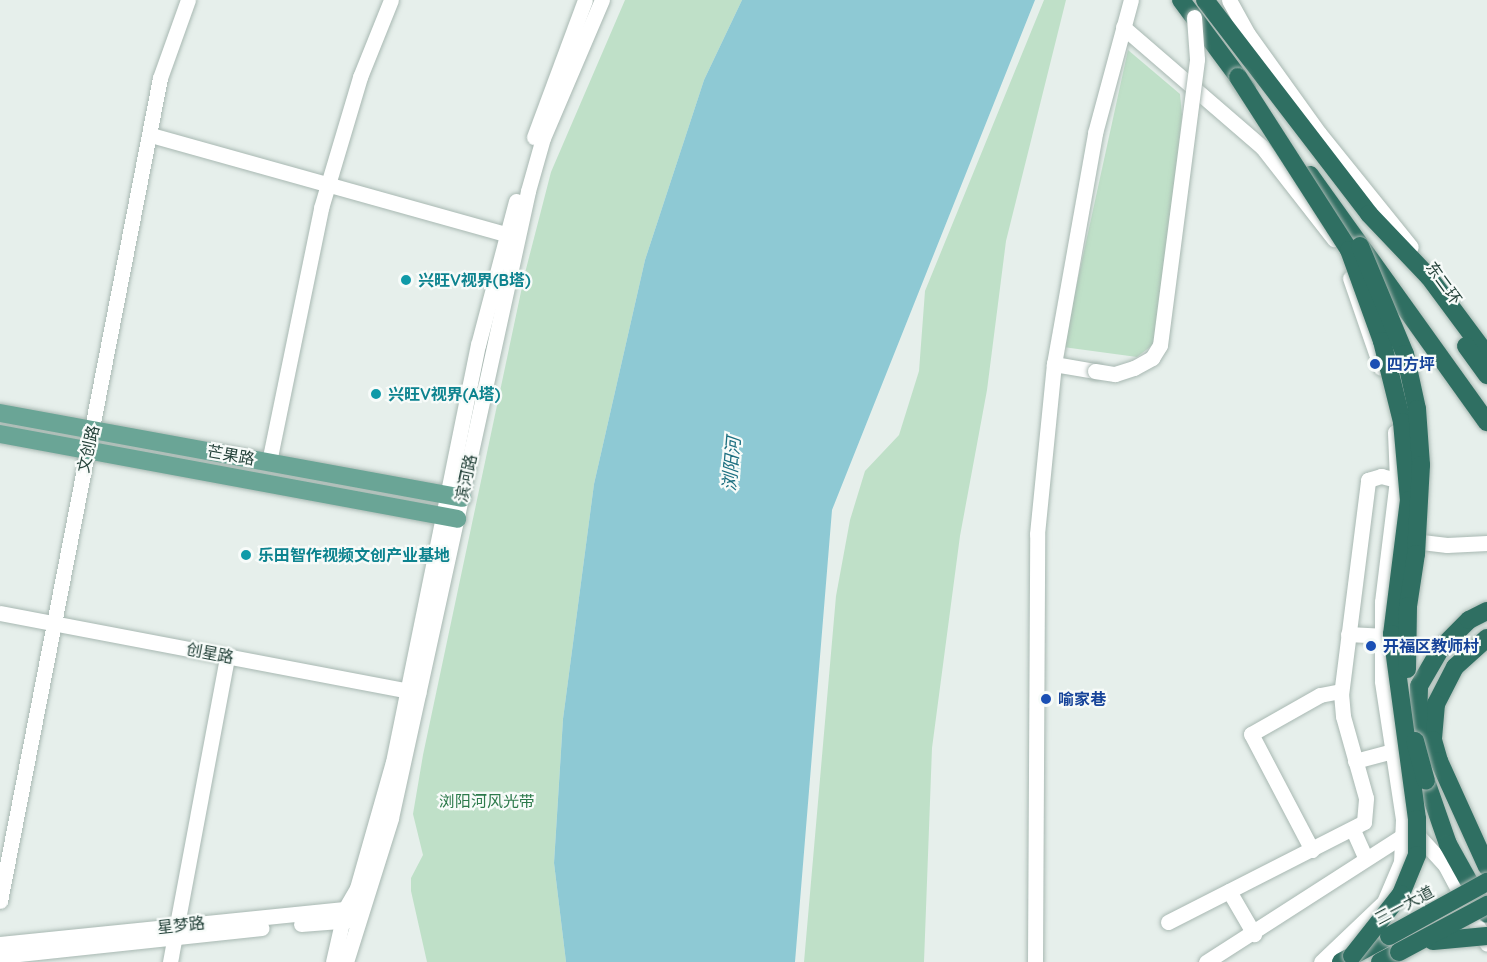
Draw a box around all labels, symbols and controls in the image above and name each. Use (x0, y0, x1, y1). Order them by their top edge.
street label: 东二环 (1422, 258, 1466, 308)
place label: 兴旺V视界(B塔) (418, 270, 531, 290)
marker: 兴旺V视界(B塔) (399, 273, 413, 287)
place label: 四方坪 (1387, 354, 1435, 374)
marker: 四方坪 (1368, 357, 1382, 371)
place label: 兴旺V视界(A塔) (388, 384, 500, 404)
marker: 兴旺V视界(A塔) (369, 387, 383, 401)
street label: 文创路 (73, 423, 103, 475)
water label: 浏阳河 (719, 436, 745, 492)
street label: 芒果路 (206, 441, 256, 469)
street label: 滨河路 (452, 453, 480, 503)
place label: 乐田智作视频文创产业基地 (258, 545, 450, 565)
marker: 乐田智作视频文创产业基地 (239, 548, 253, 562)
place label: 开福区教师村 (1383, 636, 1479, 656)
street label: 创星路 (185, 639, 235, 667)
marker: 开福区教师村 (1364, 639, 1378, 653)
place label: 喻家巷 (1058, 689, 1106, 709)
marker: 喻家巷 (1039, 692, 1053, 706)
park label: 浏阳河风光带 (439, 791, 535, 811)
street label: 三一大道 (1371, 882, 1437, 928)
street label: 星梦路 (156, 913, 206, 937)

